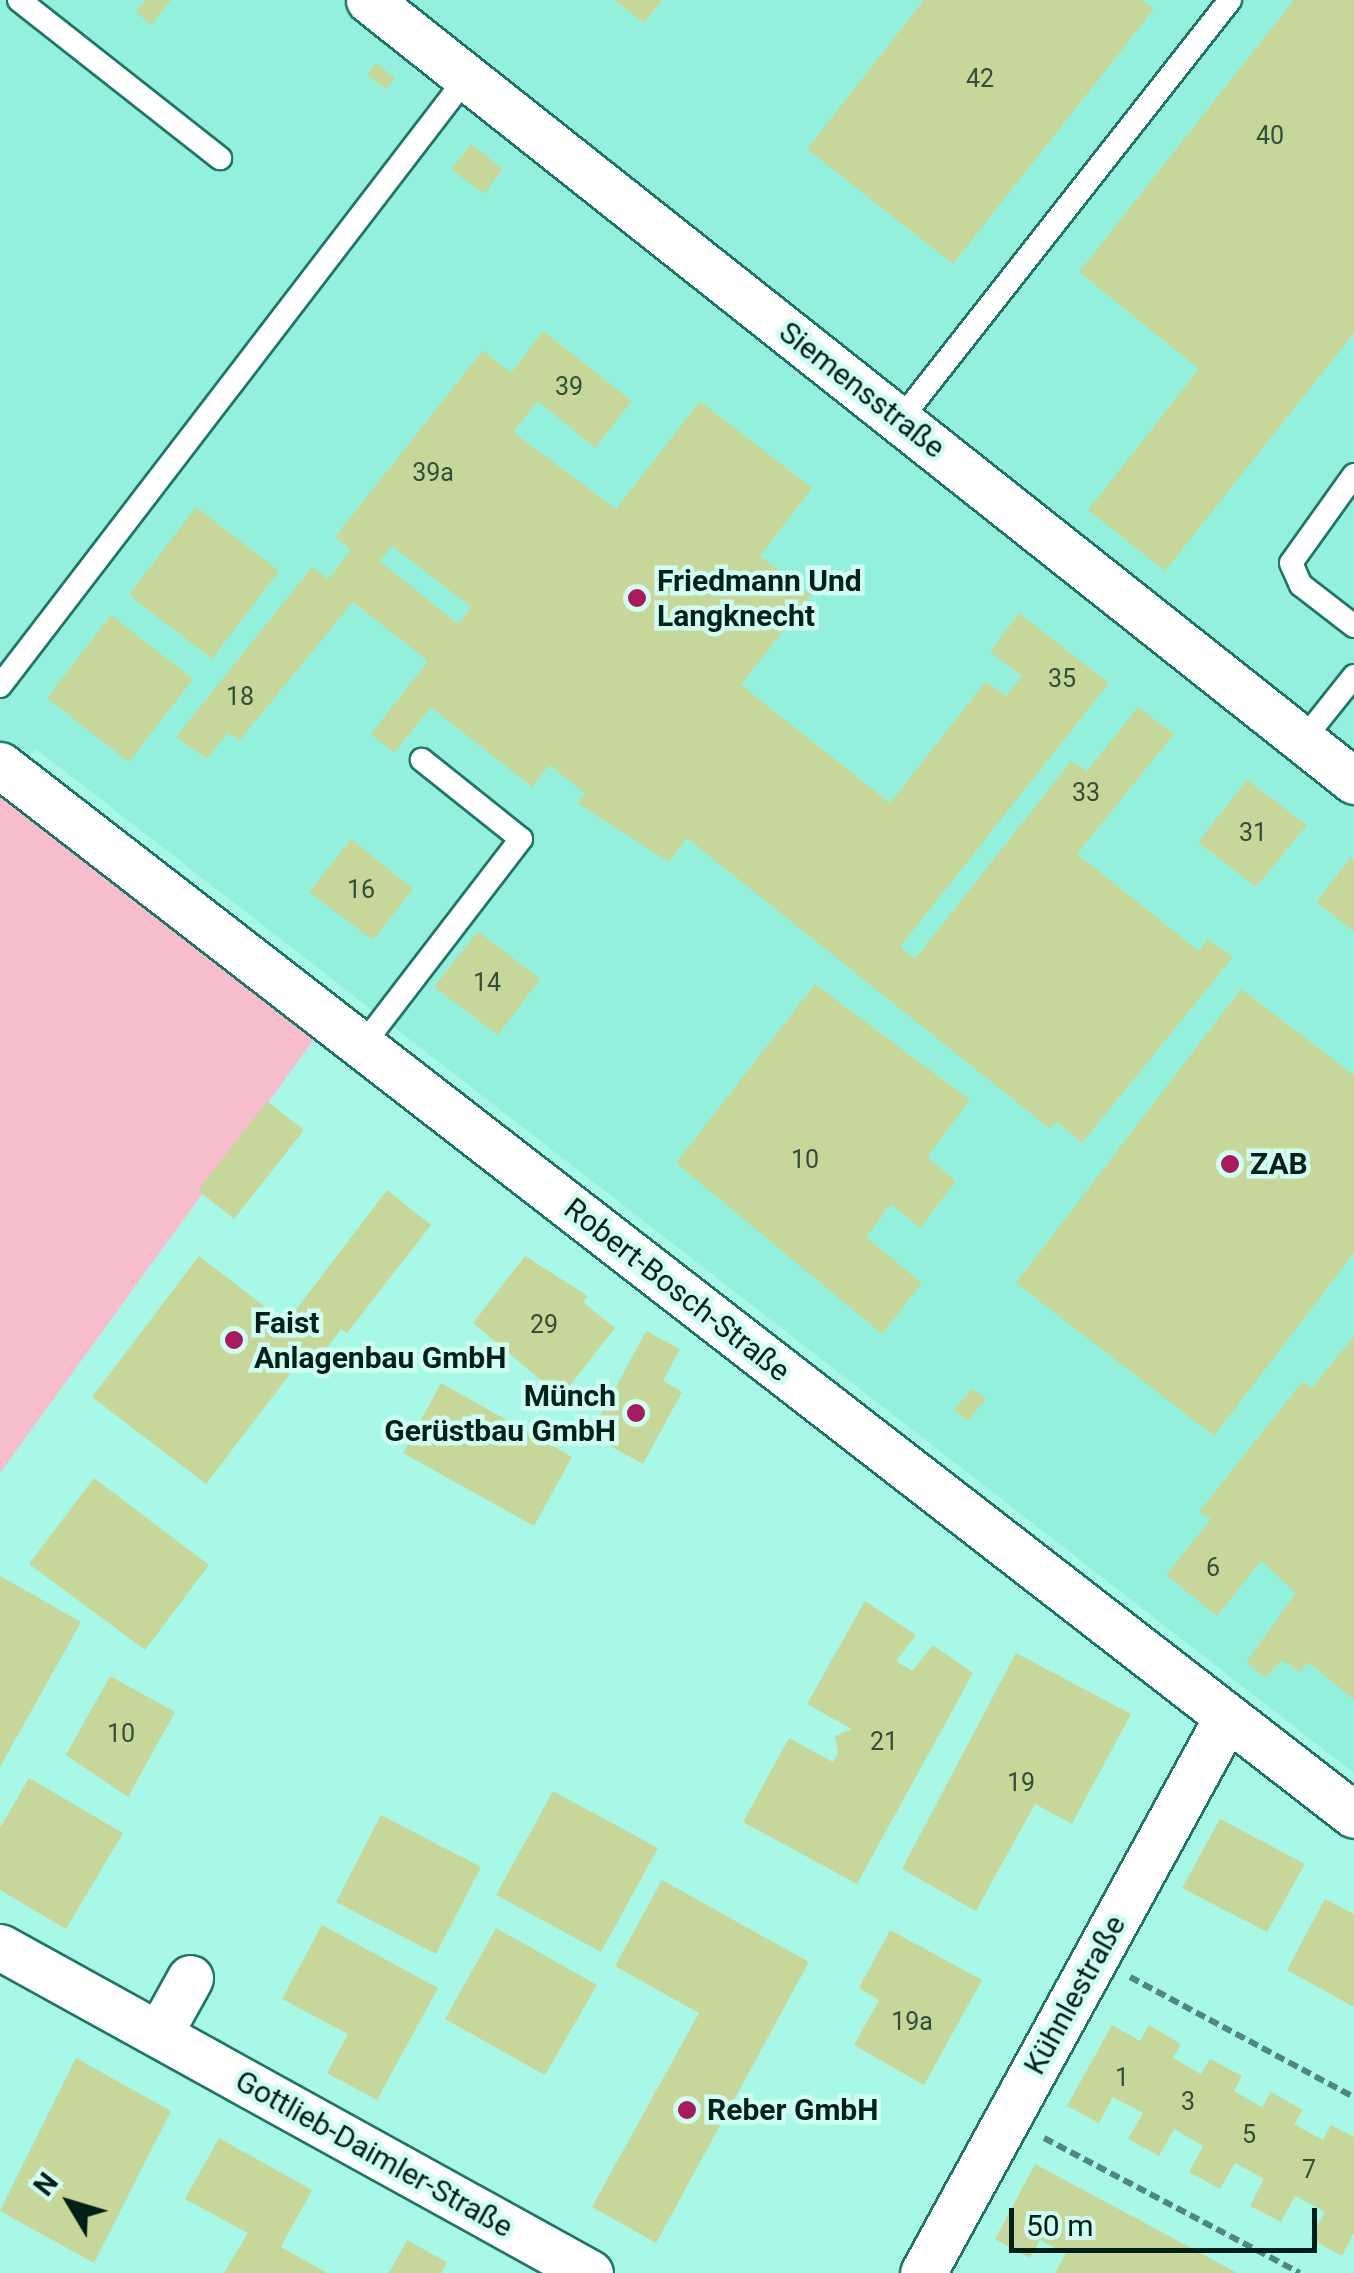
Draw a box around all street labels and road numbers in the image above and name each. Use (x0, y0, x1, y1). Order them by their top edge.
street label: Siemensstraße (772, 314, 952, 466)
street label: Robert-Bosch-Straße (557, 1191, 797, 1389)
street label: Kühnlestraße (1017, 1909, 1133, 2081)
street label: Gottlieb-Daimler-Straße (229, 2063, 519, 2245)

